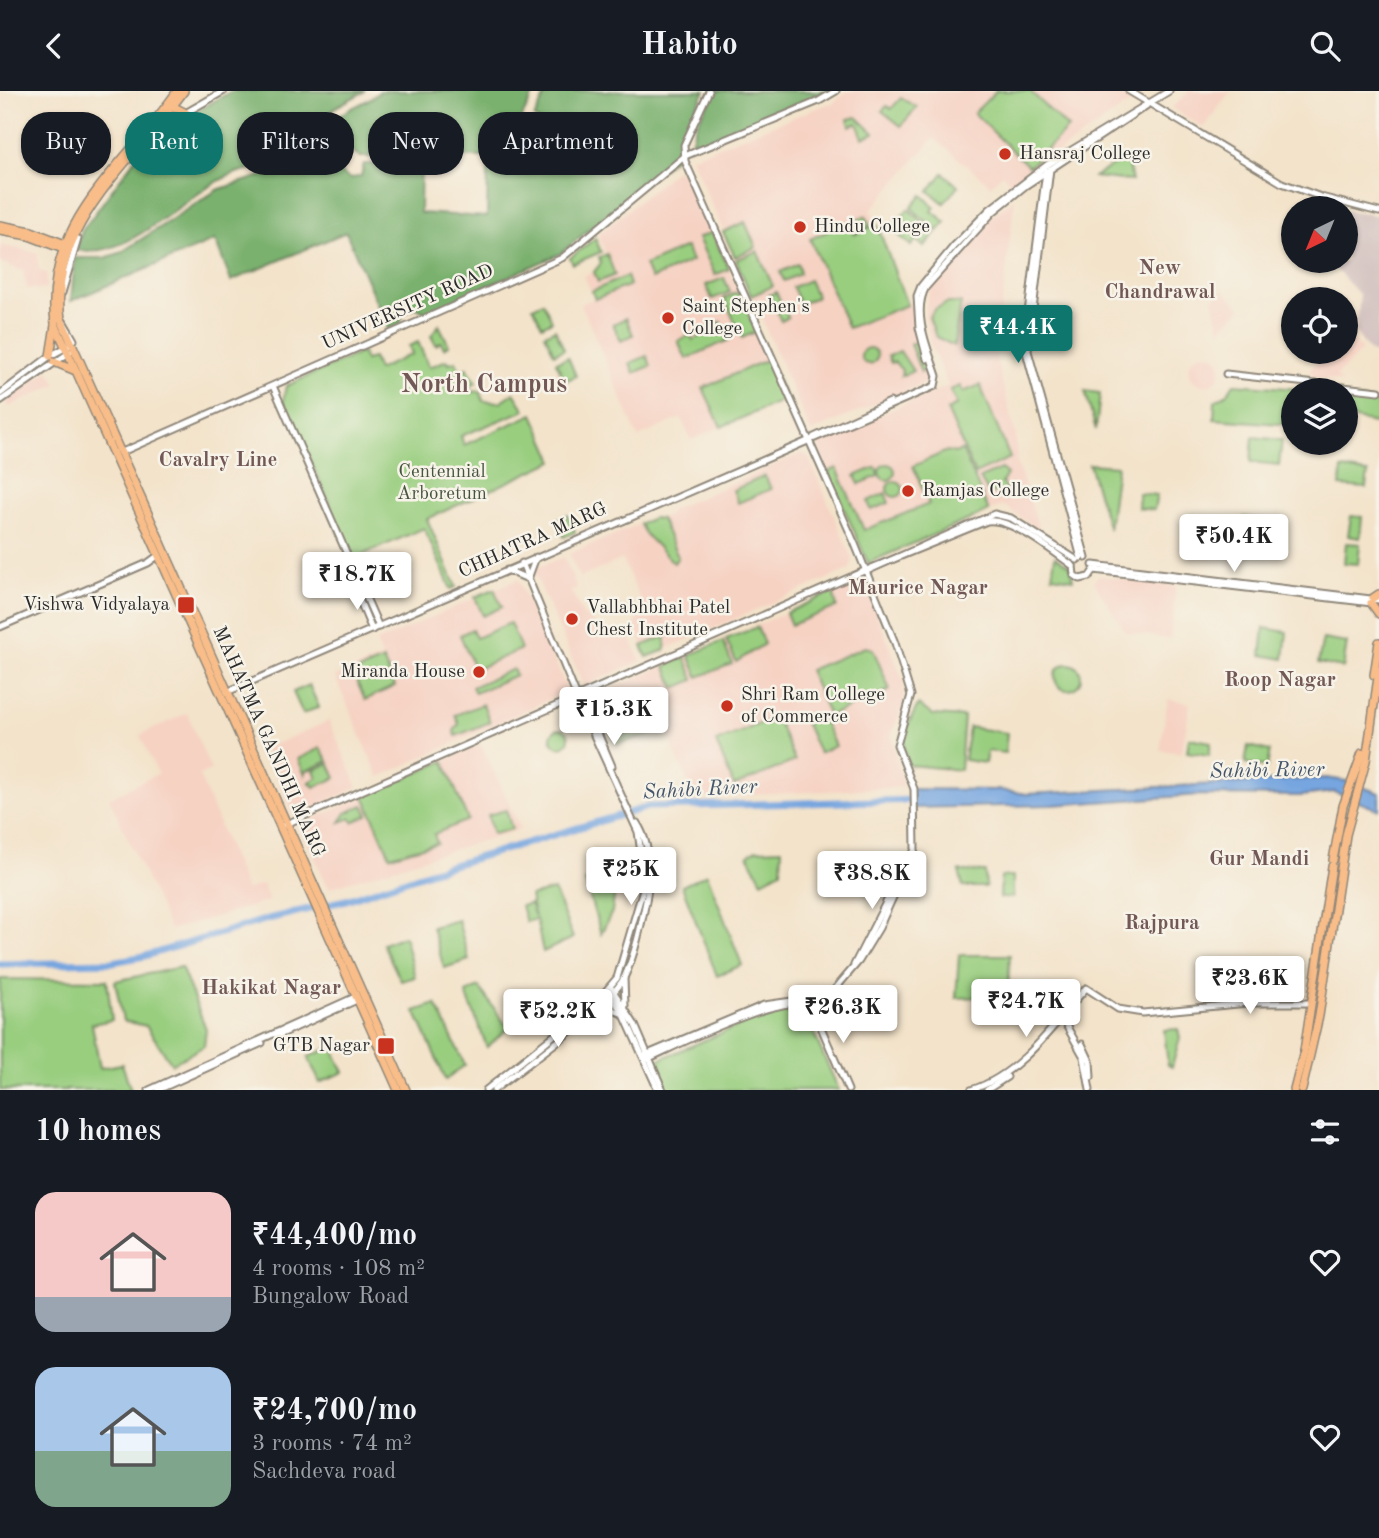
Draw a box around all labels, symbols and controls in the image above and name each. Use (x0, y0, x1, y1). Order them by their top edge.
icon: back (35, 27, 73, 65)
icon: search (1306, 27, 1344, 65)
text: Habito (641, 30, 738, 62)
chip: Buy (21, 112, 111, 175)
chip: Rent (125, 112, 223, 175)
chip: Filters (237, 112, 354, 175)
chip: New (368, 112, 464, 175)
chip: Apartment (478, 112, 638, 175)
place label: Hansraj College (1019, 145, 1151, 164)
marker: Hansraj College (997, 146, 1013, 162)
north arrow (1281, 196, 1358, 273)
map controls (1281, 196, 1358, 455)
place label: Hindu College (814, 218, 930, 237)
marker: Hindu College (792, 219, 808, 235)
district label: New Chandrawal (1104, 258, 1216, 303)
street label: UNIVERSITY ROAD (319, 262, 497, 354)
button: locate (1281, 287, 1358, 364)
place label: Saint Stephen's College (682, 298, 810, 339)
pin: ₹44.4K (961, 306, 1075, 365)
marker: Saint Stephen's College (660, 310, 676, 326)
text: ₹44.4K (979, 316, 1057, 339)
district label: North Campus (401, 372, 567, 398)
button: layers (1281, 378, 1358, 455)
district label: Cavalry Line (159, 450, 277, 471)
park label: Centennial Arboretum (397, 463, 487, 504)
place label: Ramjas College (922, 482, 1049, 501)
marker: Ramjas College (900, 483, 916, 499)
street label: CHHATRA MARG (456, 500, 610, 582)
pin: ₹50.4K (1177, 515, 1291, 574)
text: ₹50.4K (1195, 525, 1273, 548)
pin: ₹18.7K (300, 553, 414, 612)
text: ₹18.7K (318, 563, 396, 586)
district label: Maurice Nagar (848, 578, 988, 599)
marker: Vishwa Vidyalaya (176, 595, 196, 615)
place label: Vishwa Vidyalaya (23, 596, 171, 615)
place label: Vallabhbhai Patel Chest Institute (586, 599, 730, 640)
marker: Vallabhbhai Patel Chest Institute (564, 611, 580, 627)
street label: MAHATMA GANDHI MARG (208, 624, 328, 860)
place label: Miranda House (340, 663, 465, 682)
marker: Miranda House (471, 664, 487, 680)
district label: Roop Nagar (1224, 670, 1336, 691)
place label: Shri Ram College of Commerce (741, 686, 885, 727)
pin: ₹15.3K (557, 687, 671, 747)
text: ₹15.3K (575, 698, 653, 721)
marker: Shri Ram College of Commerce (719, 698, 735, 714)
water label: Sahibi River (1209, 759, 1325, 782)
water label: Sahibi River (642, 776, 759, 803)
pin: ₹25K (590, 847, 672, 907)
district label: Gur Mandi (1209, 849, 1309, 870)
pin: ₹38.8K (815, 851, 929, 911)
text: ₹25K (602, 858, 660, 881)
text: ₹38.8K (833, 862, 911, 885)
district label: Rajpura (1124, 913, 1200, 934)
pin: ₹23.6K (1193, 957, 1307, 1016)
text: ₹23.6K (1211, 967, 1289, 990)
district label: Hakikat Nagar (201, 978, 341, 999)
pin: ₹24.7K (969, 979, 1083, 1039)
pin: ₹26.3K (786, 985, 900, 1045)
pin: ₹52.2K (501, 989, 615, 1049)
text: ₹24.7K (987, 990, 1065, 1013)
text: ₹26.3K (804, 996, 882, 1019)
text: ₹52.2K (519, 1000, 597, 1023)
marker: GTB Nagar (376, 1036, 396, 1056)
place label: GTB Nagar (273, 1037, 370, 1056)
icon: filters (1306, 1113, 1344, 1151)
text: 10 homes (35, 1117, 161, 1147)
icon: home (91, 1220, 175, 1304)
text: ₹44,400/mo (252, 1221, 417, 1251)
icon: heart (1306, 1243, 1344, 1281)
text: 4 rooms · 108 m² (252, 1257, 425, 1280)
text: Bungalow Road (252, 1285, 409, 1308)
icon: home (91, 1395, 175, 1479)
text: ₹24,700/mo (252, 1396, 417, 1426)
icon: heart (1306, 1418, 1344, 1456)
text: 3 rooms · 74 m² (252, 1432, 412, 1455)
text: Sachdeva road (252, 1460, 396, 1483)

